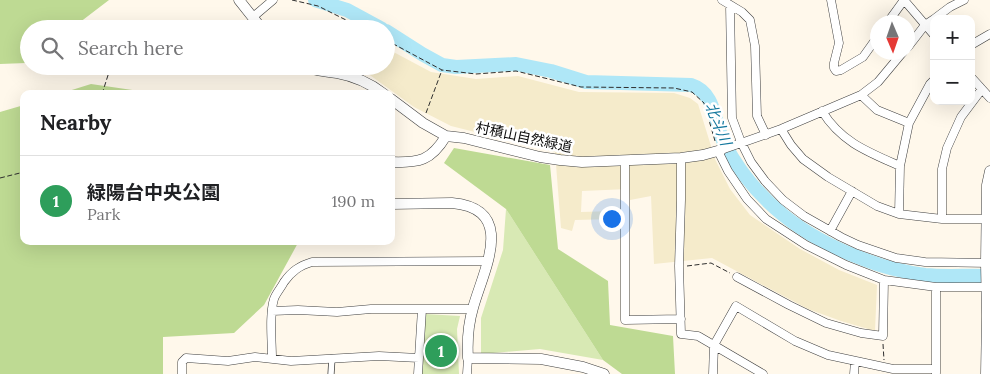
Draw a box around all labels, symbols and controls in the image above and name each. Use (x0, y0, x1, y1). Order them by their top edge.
north arrow (870, 15, 915, 60)
map controls (930, 15, 975, 105)
button: + (930, 15, 975, 60)
search box (20, 20, 395, 75)
icon: search (38, 34, 66, 62)
text: Search here (78, 36, 184, 60)
button: − (930, 60, 975, 105)
water label: 北斗川 (701, 99, 736, 150)
text: Nearby (40, 109, 111, 136)
street label: 村積山自然緑道 (474, 118, 574, 156)
text: 緑陽台中央公園 (87, 180, 220, 204)
text: 1 (53, 191, 59, 211)
text: 190 m (331, 191, 375, 211)
text: Park (87, 204, 120, 224)
your location (599, 206, 625, 232)
pin: 1 (425, 332, 457, 370)

